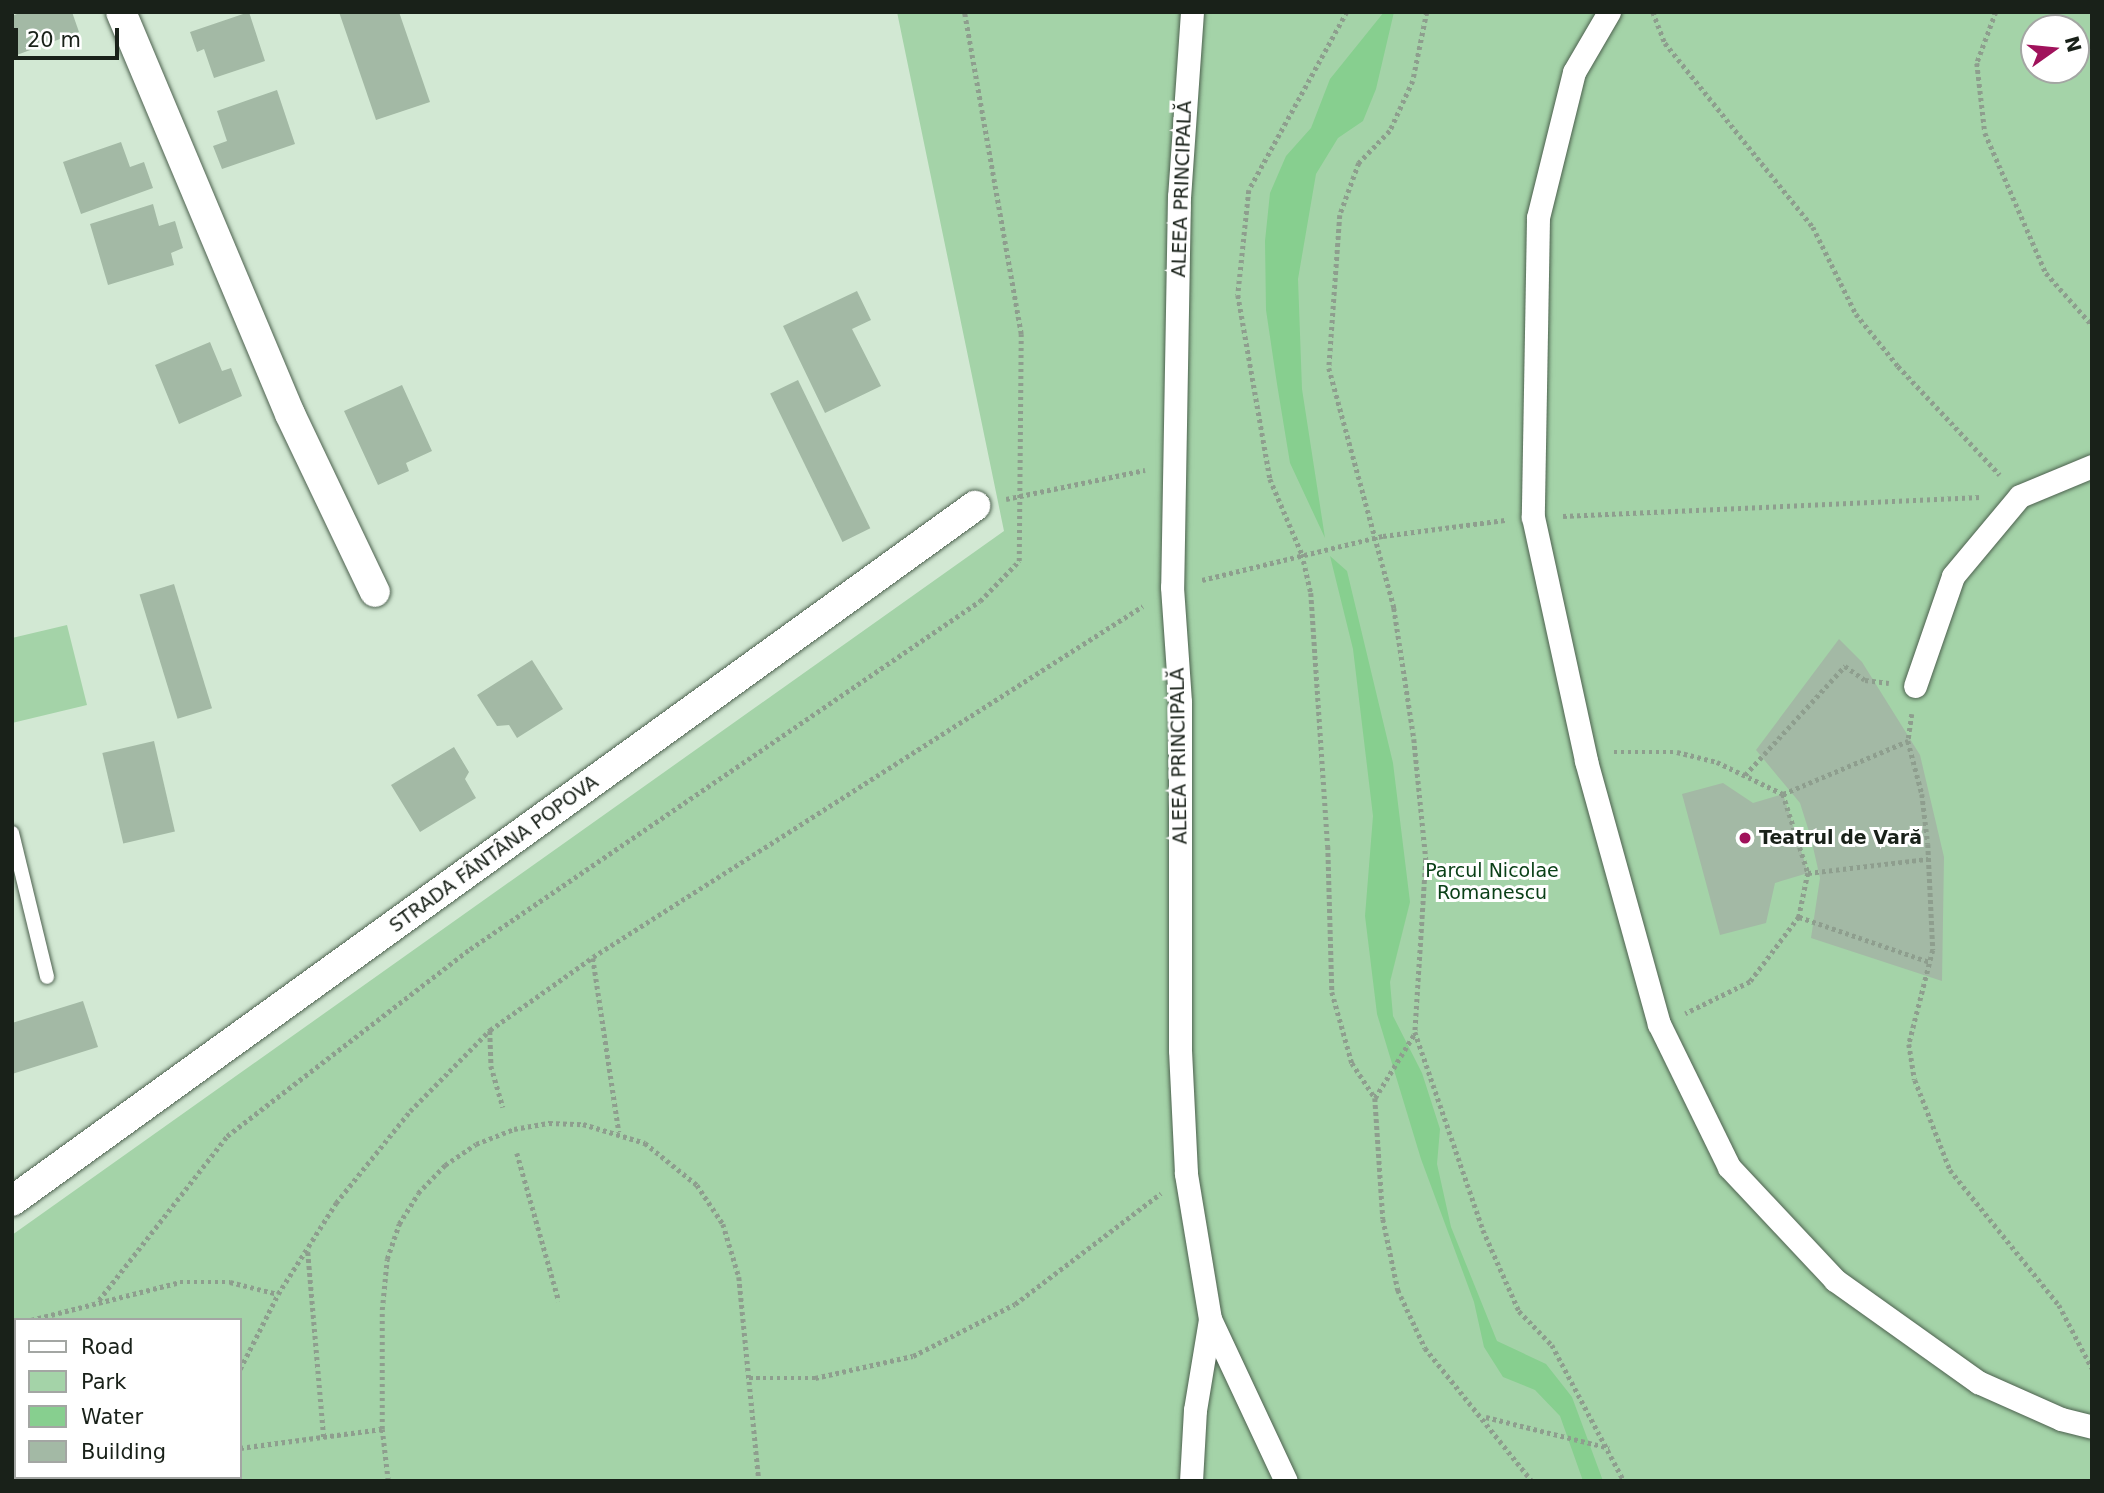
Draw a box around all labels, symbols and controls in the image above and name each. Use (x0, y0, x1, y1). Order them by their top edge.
scale bar (18, 14, 122, 58)
north arrow (2020, 14, 2090, 84)
text: 20 m (27, 28, 81, 52)
text: N (2061, 34, 2086, 55)
street label: ALEEA PRINCIPALĂ (1168, 100, 1196, 278)
street label: ALEEA PRINCIPALĂ (1166, 667, 1192, 845)
street label: STRADA FÂNTÂNA POPOVA (385, 771, 603, 937)
place label: Teatrul de Vară (1759, 827, 1922, 849)
marker: Teatrul de Vară (1737, 830, 1753, 846)
park label: Parcul Nicolae Romanescu (1425, 860, 1559, 904)
legend (14, 1318, 242, 1479)
text: Road (81, 1335, 134, 1359)
text: Park (81, 1370, 126, 1394)
text: Water (81, 1405, 143, 1429)
text: Building (81, 1440, 166, 1464)

